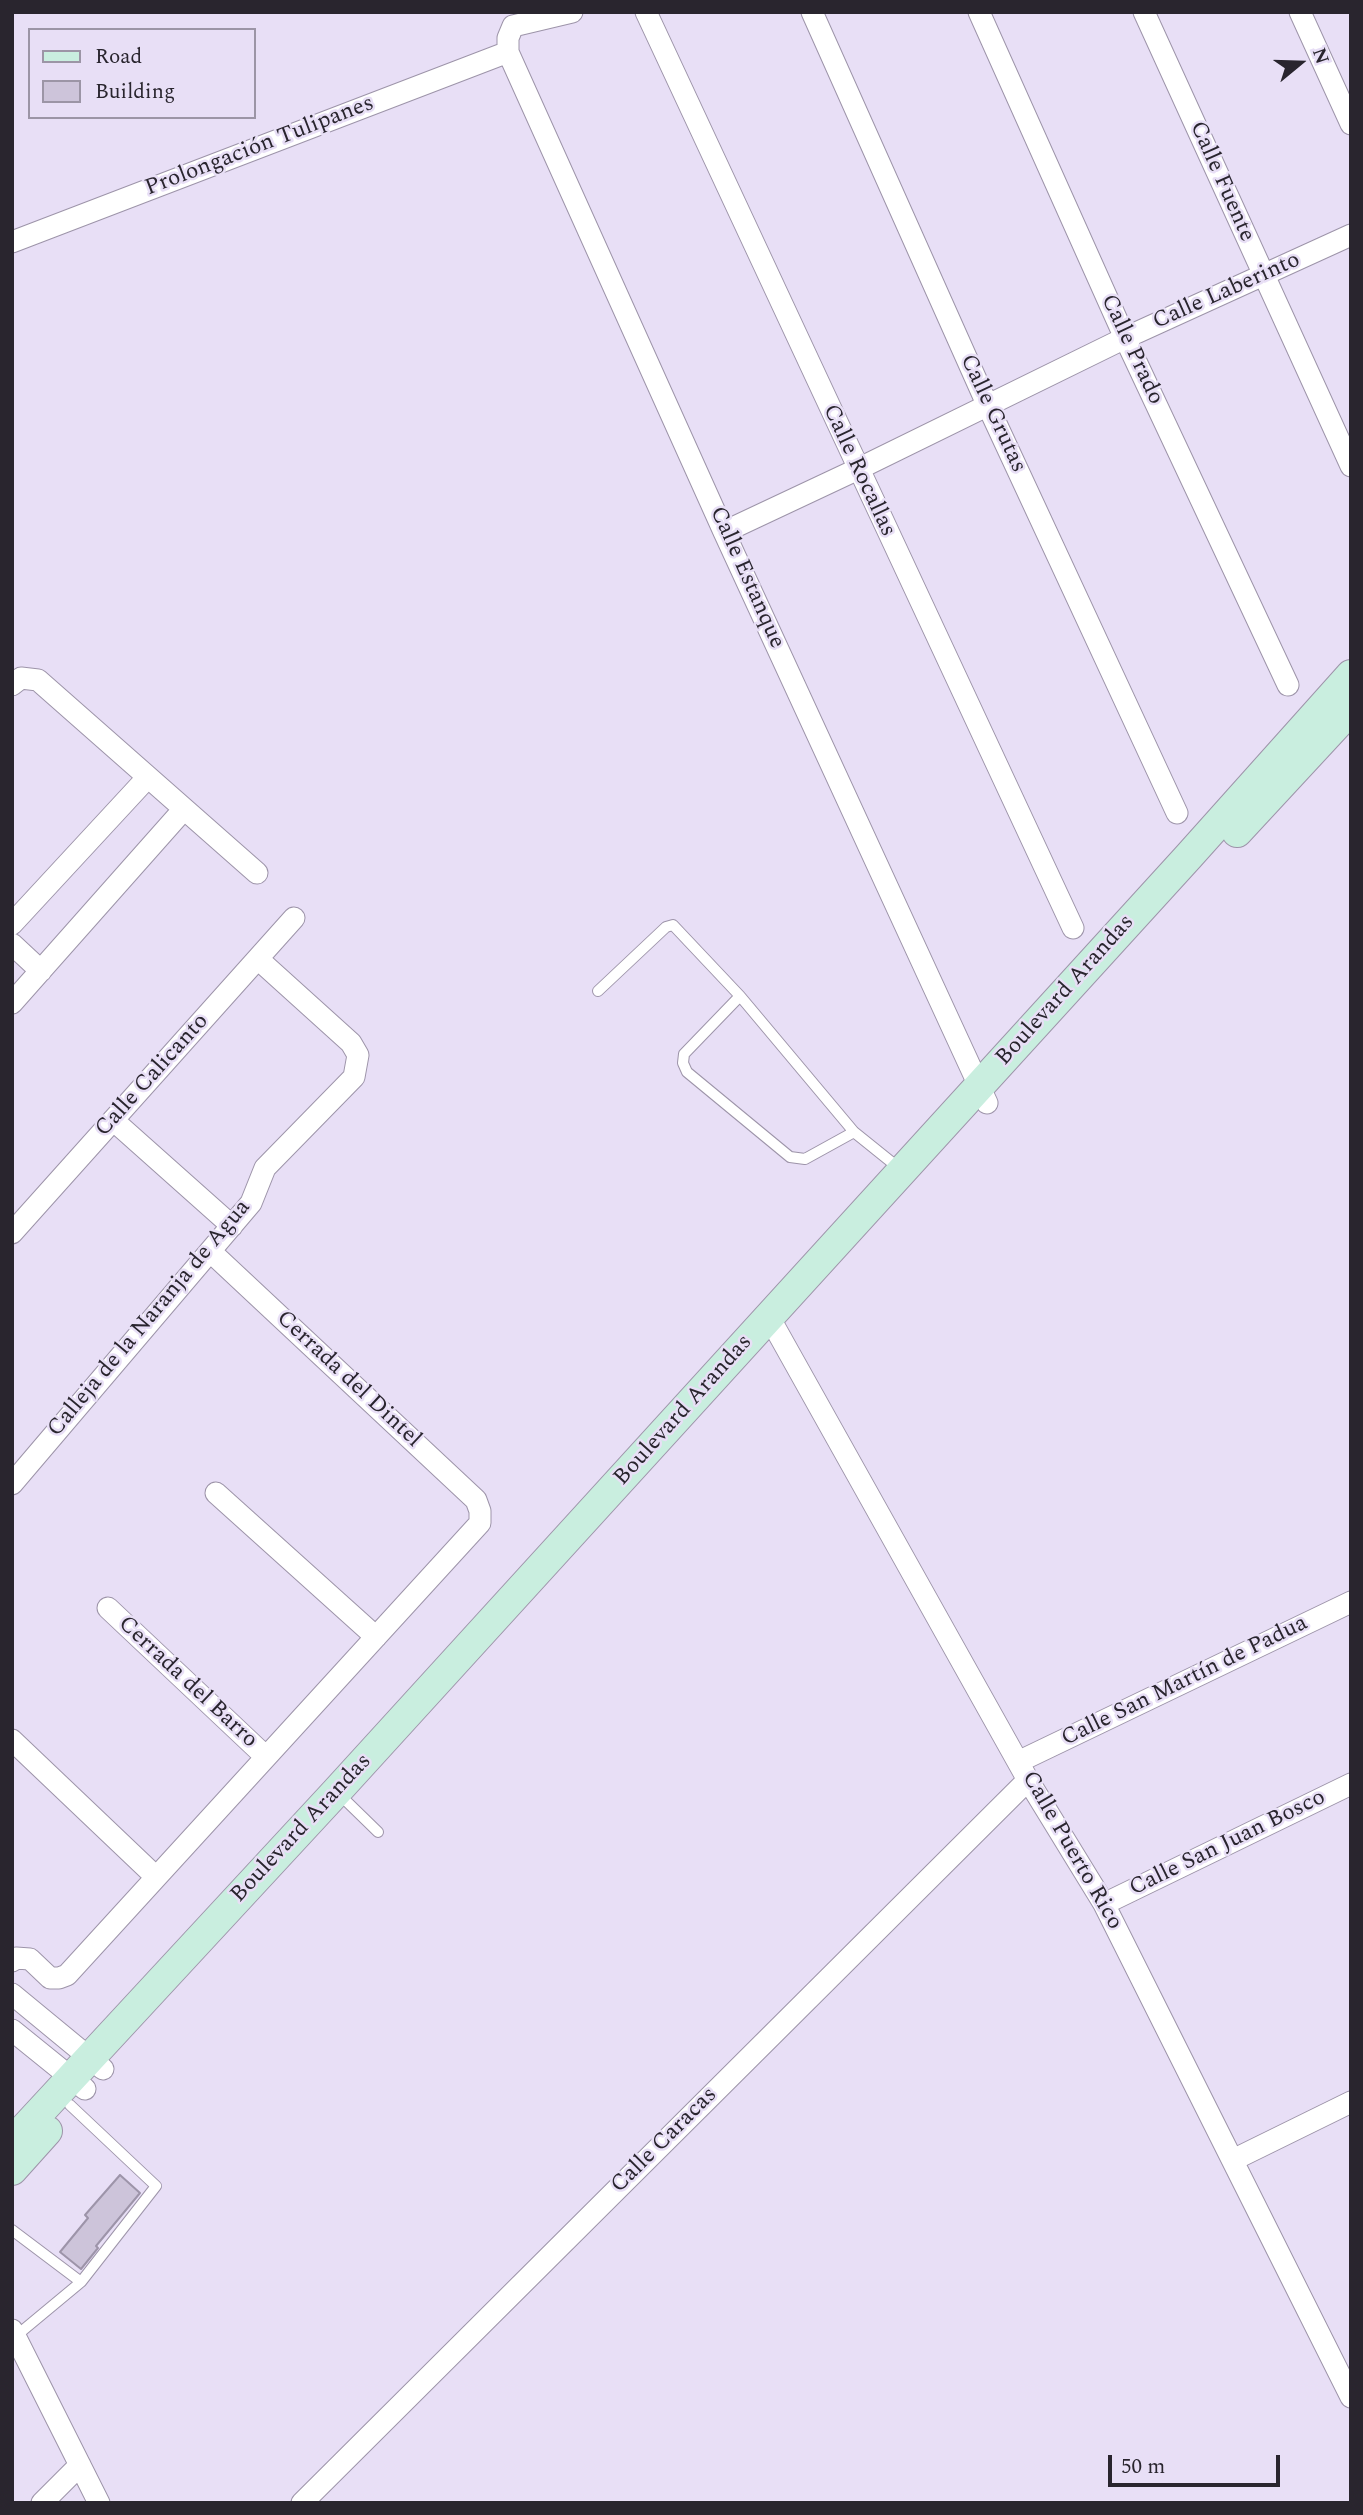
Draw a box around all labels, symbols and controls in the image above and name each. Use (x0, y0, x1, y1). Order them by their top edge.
legend (28, 28, 256, 119)
north arrow (1265, 28, 1335, 98)
text: Road (95, 41, 142, 73)
text: N (1304, 44, 1337, 68)
text: Building (95, 76, 175, 108)
street label: Prolongación Tulipanes (142, 91, 378, 203)
street label: Calle Fuente (1182, 118, 1260, 246)
street label: Calle Laberinto (1149, 247, 1305, 337)
street label: Calle Prado (1093, 290, 1169, 410)
street label: Calle Grutas (953, 351, 1031, 477)
street label: Calle Rocallas (815, 400, 901, 542)
street label: Calle Estanque (702, 503, 790, 653)
street label: Boulevard Arandas (991, 910, 1141, 1072)
street label: Calle Calicanto (90, 1009, 216, 1143)
street label: Calleja de la Naranja de Agua (43, 1195, 257, 1443)
street label: Cerrada del Dintel (270, 1306, 426, 1454)
street label: Boulevard Arandas (609, 1330, 759, 1492)
street label: Calle San Martín de Padua (1057, 1610, 1313, 1754)
street label: Cerrada del Barro (111, 1611, 263, 1755)
street label: Boulevard Arandas (226, 1749, 378, 1909)
street label: Calle Puerto Rico (1014, 1767, 1128, 1935)
street label: Calle San Juan Bosco (1126, 1785, 1330, 1903)
street label: Calle Caracas (606, 2082, 724, 2200)
scale bar (1111, 2442, 1282, 2486)
text: 50 m (1121, 2451, 1165, 2483)

